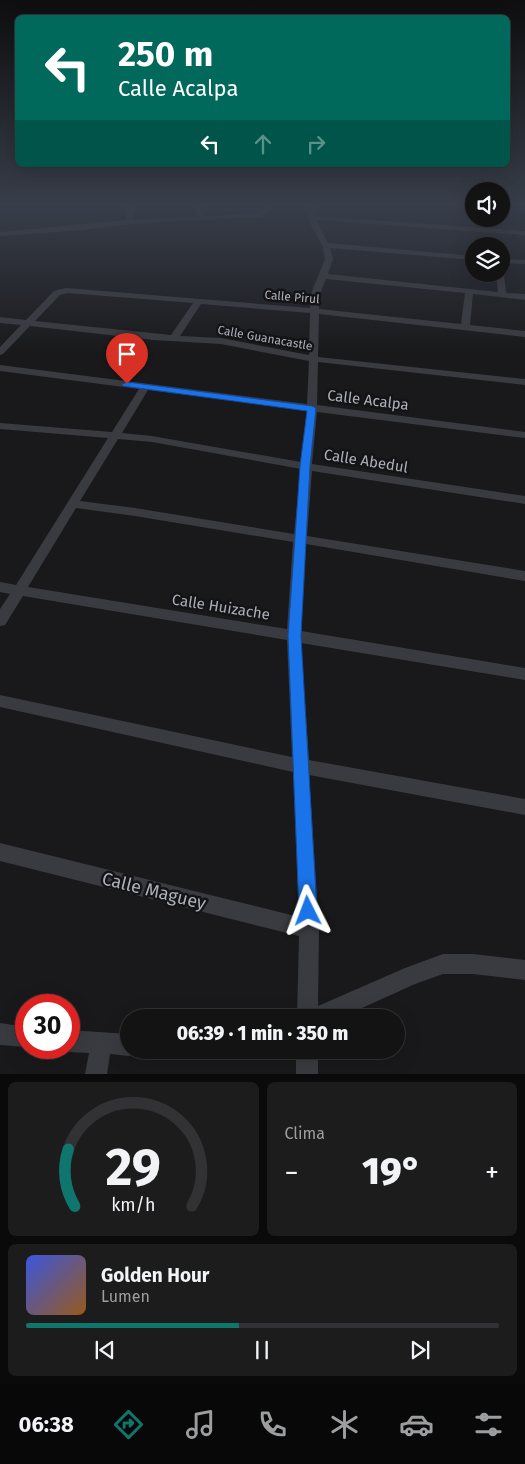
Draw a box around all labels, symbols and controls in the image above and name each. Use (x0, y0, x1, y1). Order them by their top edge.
text: 250 m (118, 33, 213, 75)
icon: left (35, 35, 100, 100)
text: Calle Acalpa (118, 75, 238, 102)
icon: left (196, 130, 224, 158)
icon: ahead (249, 130, 277, 158)
icon: right (302, 130, 330, 158)
map controls (465, 182, 510, 282)
button: sound (465, 182, 510, 227)
button: layers (465, 237, 510, 282)
street label: Calle Pirul (264, 288, 321, 306)
street label: Calle Guanacastle (216, 323, 314, 353)
pin (106, 333, 148, 384)
icon: arrive (113, 340, 141, 368)
street label: Calle Acalpa (326, 386, 410, 414)
street label: Calle Abedul (323, 445, 410, 477)
street label: Calle Huizache (171, 590, 271, 624)
street label: Calle Maguey (100, 867, 208, 915)
position arrow (281, 884, 333, 936)
speed limit sign: 30 (15, 994, 80, 1059)
text: 06:39 · 1 min · 350 m (177, 1022, 348, 1045)
text: Clima (285, 1124, 325, 1143)
text: 29 (106, 1136, 161, 1199)
text: 19° (362, 1148, 421, 1194)
text: − (285, 1156, 299, 1189)
text: + (485, 1156, 499, 1189)
text: km/h (111, 1194, 155, 1216)
text: Golden Hour (101, 1264, 210, 1287)
text: Lumen (101, 1287, 150, 1306)
icon: previous (91, 1336, 119, 1364)
icon: pause (248, 1336, 276, 1364)
icon: next (406, 1336, 434, 1364)
icon: directions (111, 1407, 146, 1442)
icon: music (183, 1407, 218, 1442)
icon: phone (255, 1407, 290, 1442)
icon: climate (327, 1407, 362, 1442)
icon: car (399, 1407, 434, 1442)
icon: filters (471, 1407, 506, 1442)
text: 06:38 (19, 1411, 74, 1438)

